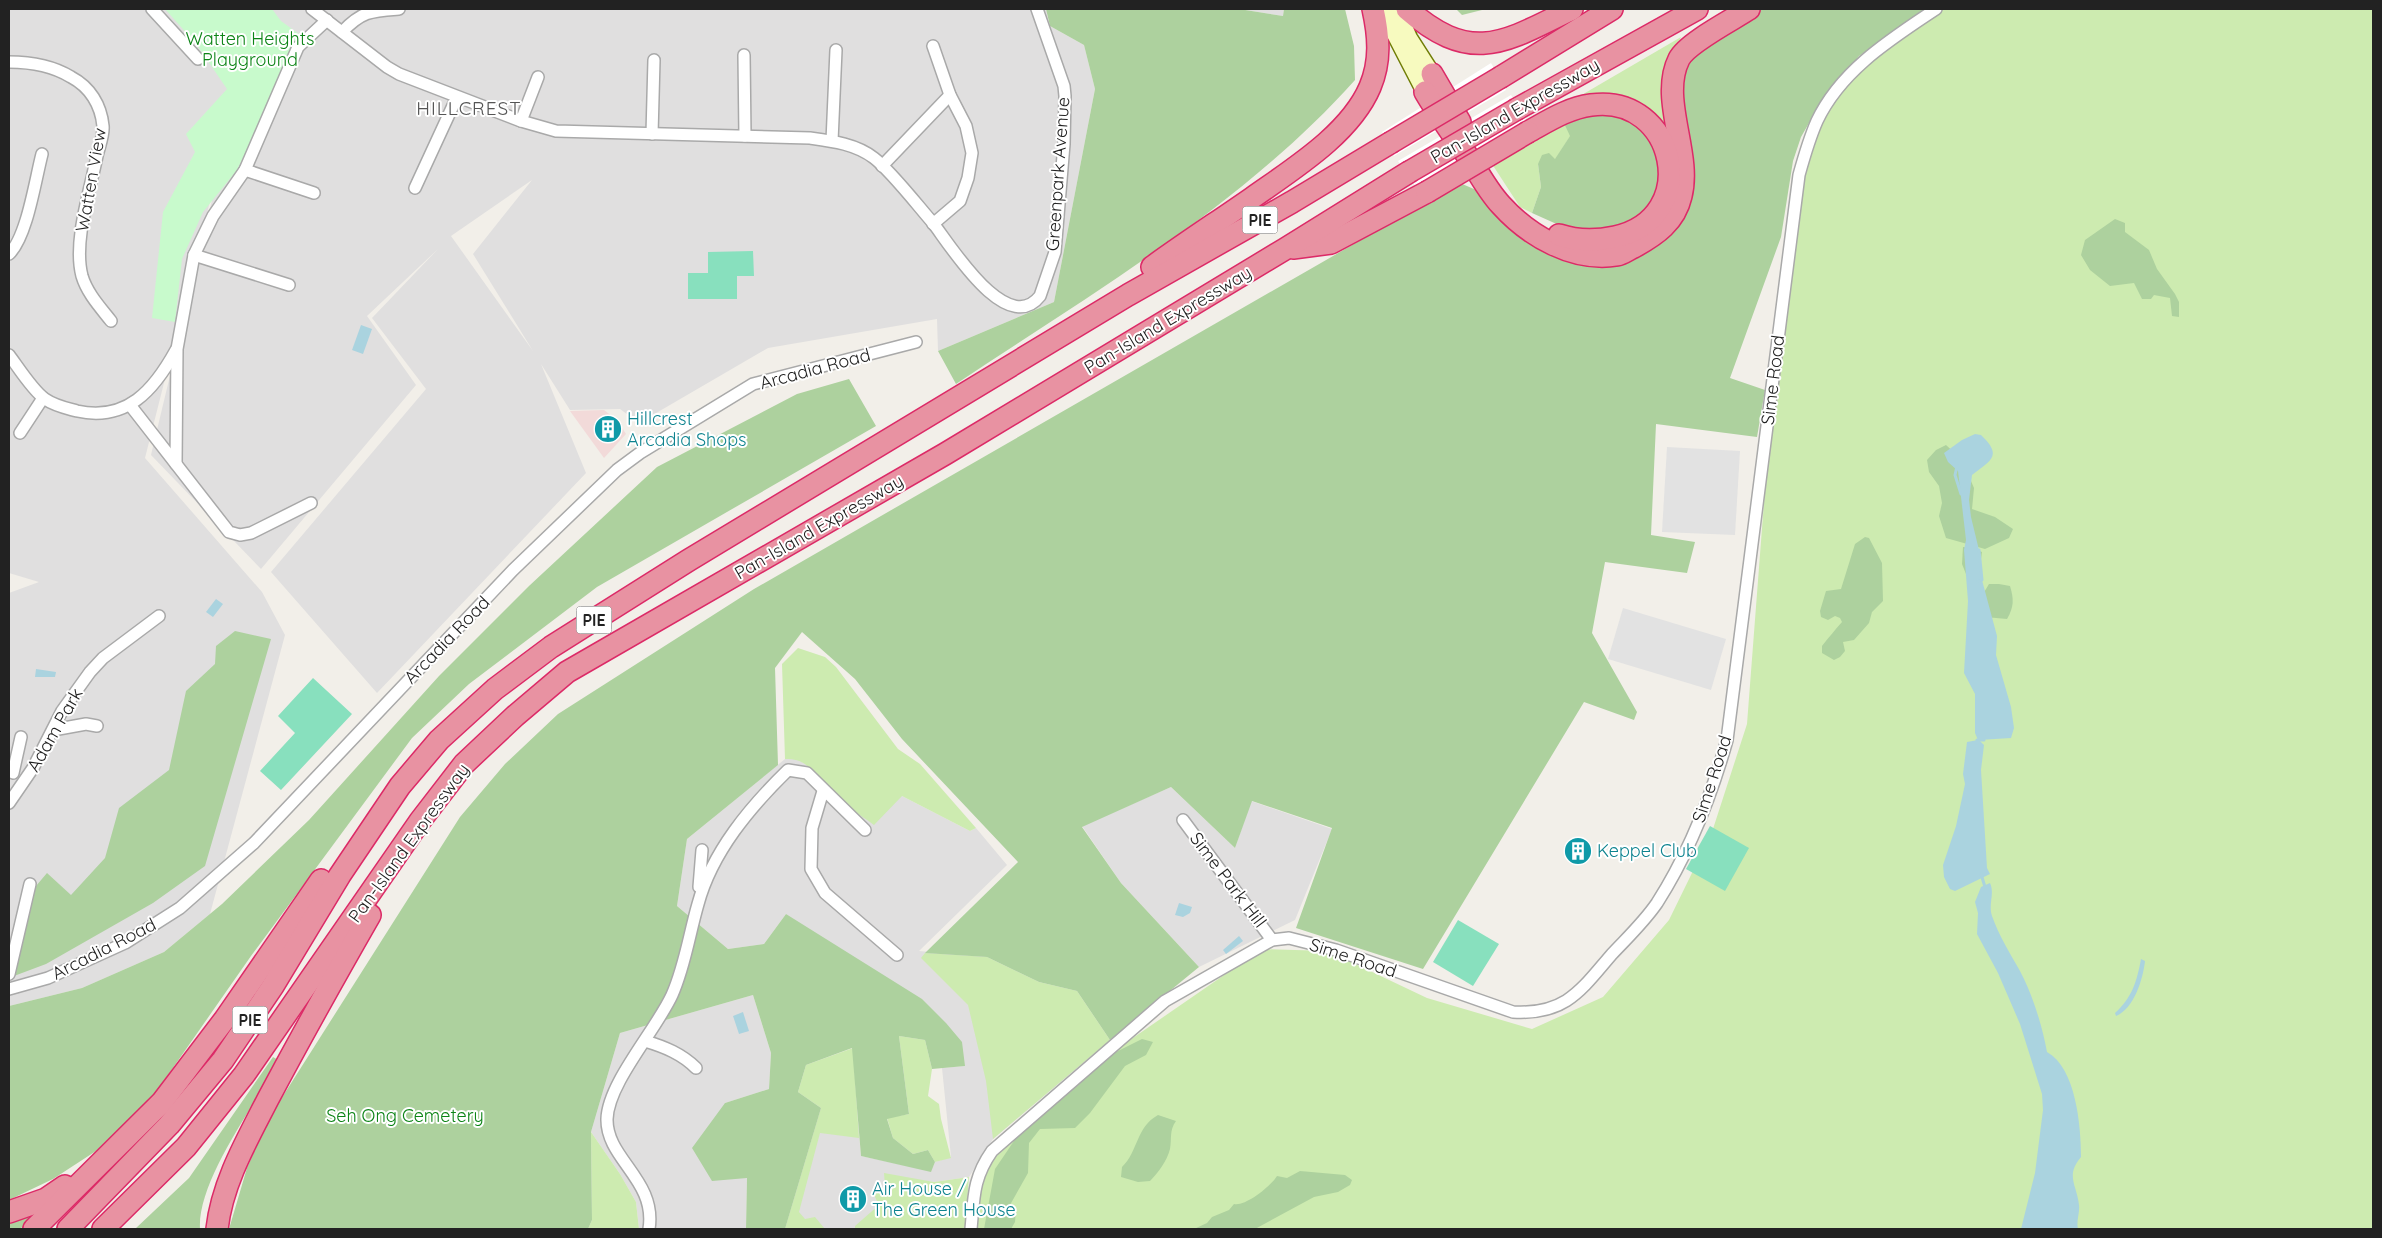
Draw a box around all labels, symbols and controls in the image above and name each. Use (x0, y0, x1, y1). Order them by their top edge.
park label: Watten Heights Playground (185, 27, 315, 71)
street label: Pan-Island Expressway (1426, 53, 1603, 168)
district label: HILLCREST (416, 96, 522, 120)
street label: Greenpark Avenue (1041, 96, 1074, 252)
street label: Watten View (70, 126, 111, 234)
road number: PIE (1242, 206, 1278, 234)
street label: Pan-Island Expressway (1080, 260, 1256, 379)
street label: Sime Road (1756, 334, 1789, 426)
street label: Arcadia Road (757, 343, 873, 394)
place label: Hillcrest Arcadia Shops (627, 407, 747, 451)
building icon: Hillcrest Arcadia Shops (593, 414, 623, 444)
street label: Pan-Island Expressway (730, 469, 907, 584)
street label: Arcadia Road (399, 591, 494, 689)
road number: PIE (576, 606, 612, 634)
street label: Adam Park (21, 684, 88, 776)
street label: Sime Road (1687, 732, 1736, 825)
street label: Pan-Island Expressway (343, 759, 474, 927)
street label: Sime Park Hill (1185, 827, 1272, 932)
building icon: Keppel Club (1563, 836, 1593, 866)
place label: Keppel Club (1597, 839, 1697, 862)
street label: Arcadia Road (48, 913, 160, 985)
street label: Sime Road (1307, 933, 1400, 982)
road number: PIE (232, 1006, 268, 1034)
park label: Seh Ong Cemetery (326, 1104, 484, 1127)
place label: Air House / The Green House (872, 1177, 1016, 1221)
building icon: Air House / The Green House (838, 1184, 868, 1214)

